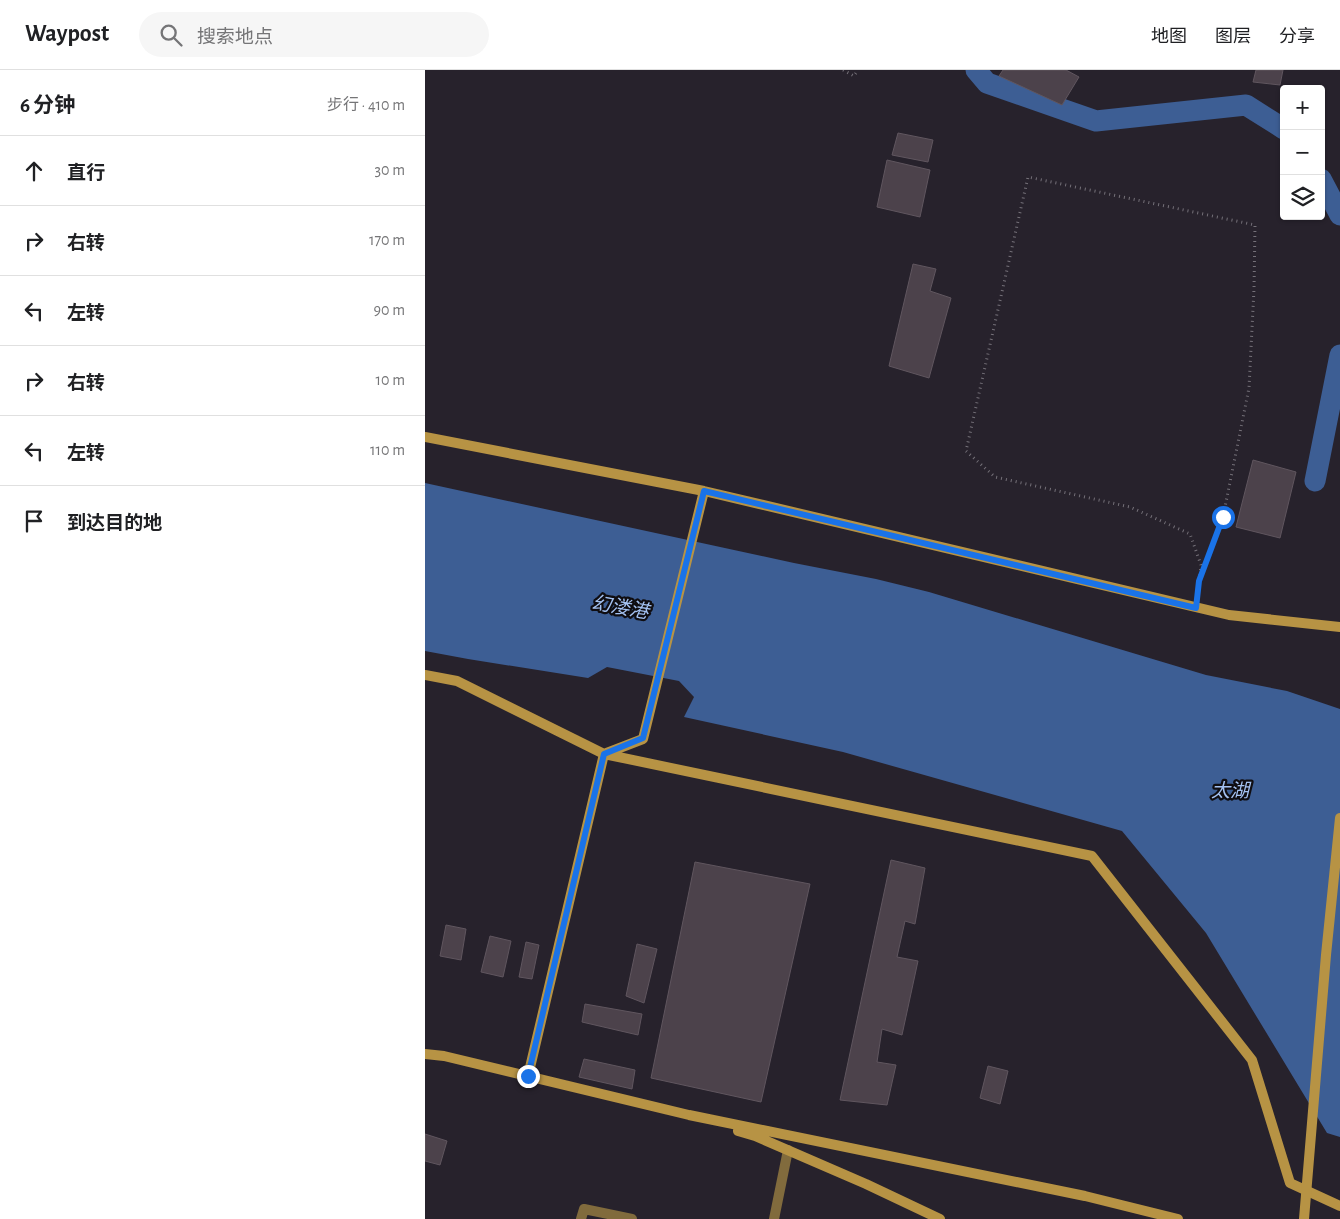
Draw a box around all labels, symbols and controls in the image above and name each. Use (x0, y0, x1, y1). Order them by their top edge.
search box (139, 12, 489, 57)
icon: search (157, 21, 185, 49)
text: Waypost (25, 22, 109, 46)
text: 搜索地点 (197, 28, 273, 47)
text: 地图 (1151, 28, 1187, 46)
text: 图层 (1215, 28, 1251, 46)
text: 分享 (1279, 28, 1315, 46)
map controls (1280, 85, 1325, 220)
button: + (1280, 85, 1325, 130)
text: 6 分钟 (20, 95, 75, 116)
text: 步行 · 410 m (327, 97, 405, 113)
button: − (1280, 130, 1325, 175)
icon: ahead (20, 157, 48, 185)
text: 30 m (375, 162, 405, 178)
text: 直行 (67, 164, 105, 183)
button: layers (1280, 175, 1325, 220)
icon: right (20, 227, 48, 255)
text: 170 m (369, 232, 405, 248)
text: 右转 (67, 234, 105, 253)
icon: left (20, 297, 48, 325)
text: 90 m (374, 302, 405, 318)
text: 左转 (67, 304, 105, 323)
icon: right (20, 367, 48, 395)
text: 10 m (376, 372, 405, 388)
text: 右转 (67, 374, 105, 393)
icon: left (20, 437, 48, 465)
text: 110 m (370, 442, 405, 458)
text: 左转 (67, 444, 105, 463)
route start (1212, 506, 1235, 529)
icon: arrive (20, 507, 48, 535)
text: 到达目的地 (67, 514, 162, 533)
water label: 幻溇港 (590, 593, 653, 623)
water label: 太湖 (1211, 781, 1252, 801)
route end (517, 1065, 540, 1088)

